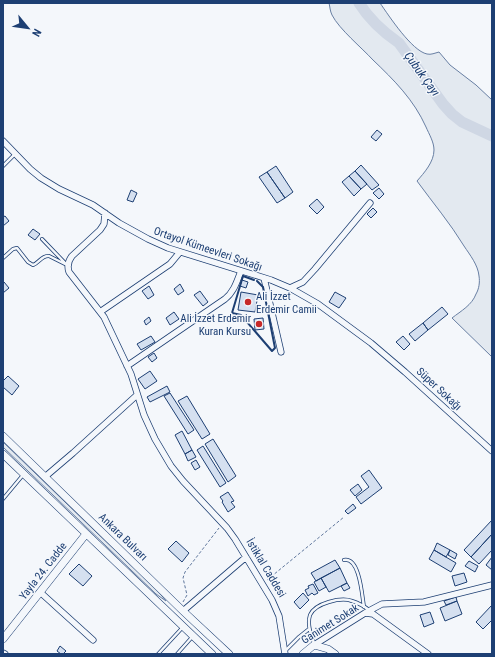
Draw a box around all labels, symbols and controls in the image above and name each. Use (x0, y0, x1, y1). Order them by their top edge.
north arrow (8, 8, 48, 48)
text: N (29, 27, 44, 39)
water label: Çubuk Çayı (401, 49, 443, 99)
street label: Ortayol Kümeevleri Sokağı (152, 224, 264, 274)
place label: Ali İzzet Erdemir Camii (256, 290, 317, 316)
marker: Ali İzzet Erdemir Camii (243, 297, 253, 307)
place label: Ali İzzet Erdemir Kuran Kursu (180, 312, 252, 338)
marker: Ali İzzet Erdemir Kuran Kursu (254, 319, 264, 329)
street label: Süper Sokağı (414, 365, 464, 413)
street label: Ankara Bulvarı (96, 511, 150, 563)
street label: İstiklal Caddesi (243, 536, 289, 600)
street label: Yayla 24. Cadde (17, 540, 69, 602)
street label: Ganimet Sokak (299, 601, 361, 647)

